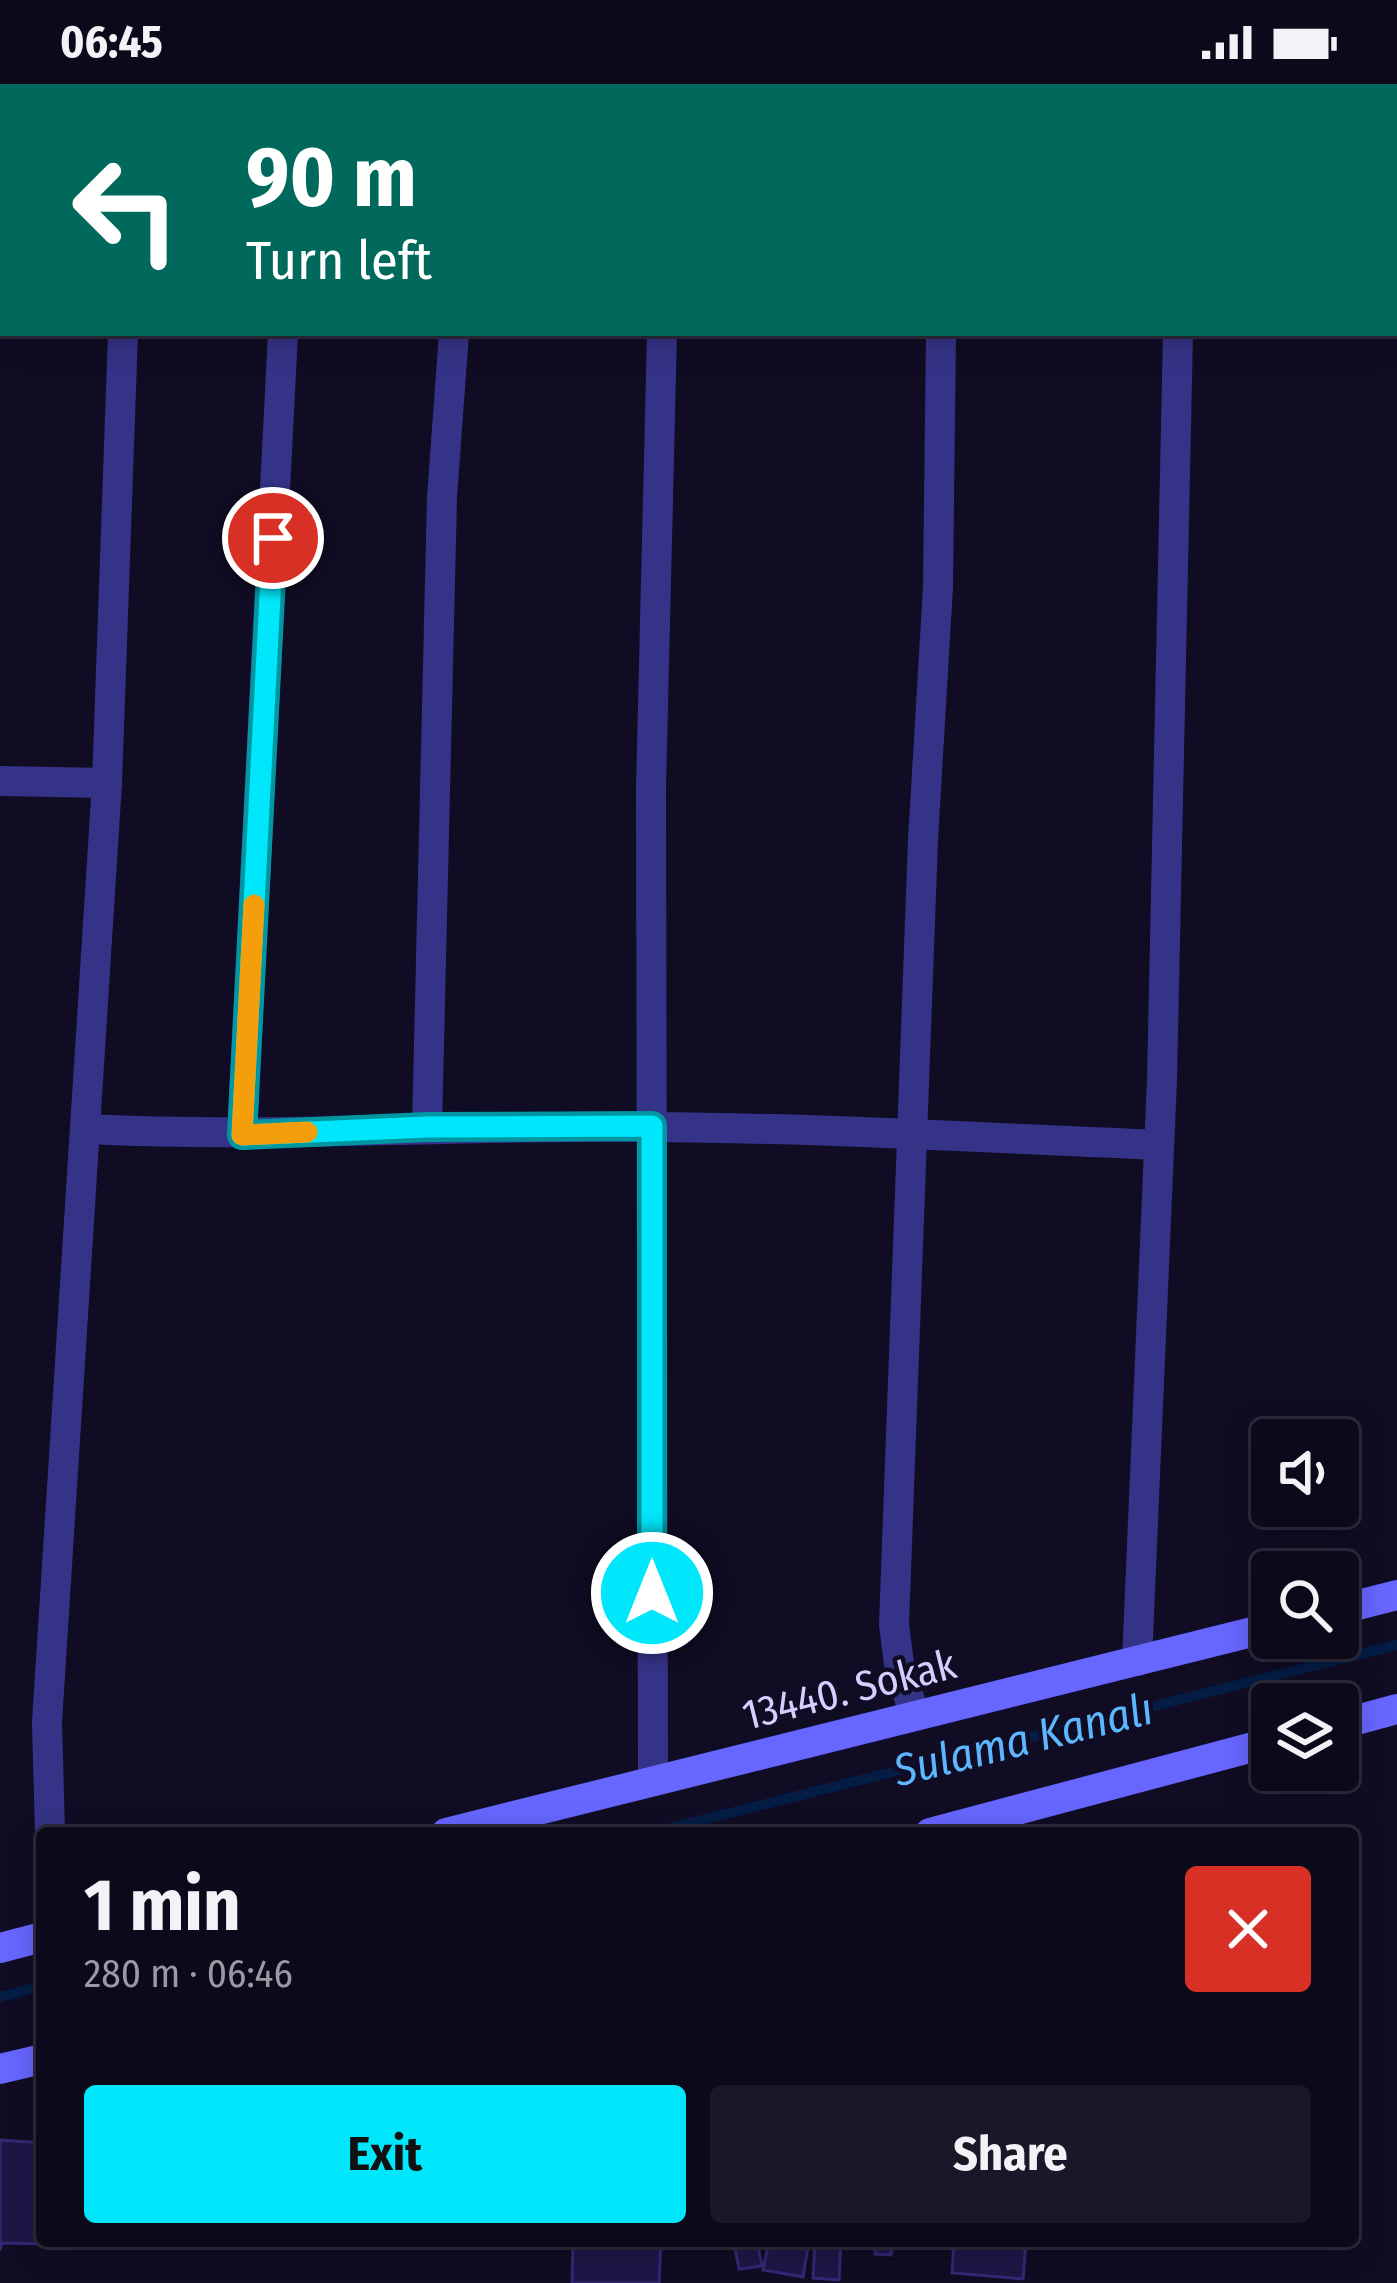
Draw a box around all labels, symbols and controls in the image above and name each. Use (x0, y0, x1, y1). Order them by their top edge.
text: 06:45 (60, 15, 163, 69)
text: 90 m (246, 127, 417, 228)
icon: left (48, 132, 204, 288)
text: Turn left (246, 229, 432, 293)
pin (222, 487, 324, 589)
icon: arrive (240, 505, 306, 571)
map controls (1251, 1419, 1359, 1791)
button: sound (1251, 1419, 1359, 1527)
position arrow (589, 1530, 715, 1656)
button: search (1251, 1551, 1359, 1659)
street label: 13440. Sokak (737, 1639, 962, 1741)
water label: Sulama Kanalı (887, 1682, 1158, 1798)
button: layers (1251, 1683, 1359, 1791)
text: 1 min (84, 1863, 241, 1949)
button: close (1185, 1866, 1311, 1992)
text: 280 m · 06:46 (84, 1951, 293, 1997)
button: Exit (84, 2085, 686, 2223)
button: Share (710, 2085, 1311, 2223)

